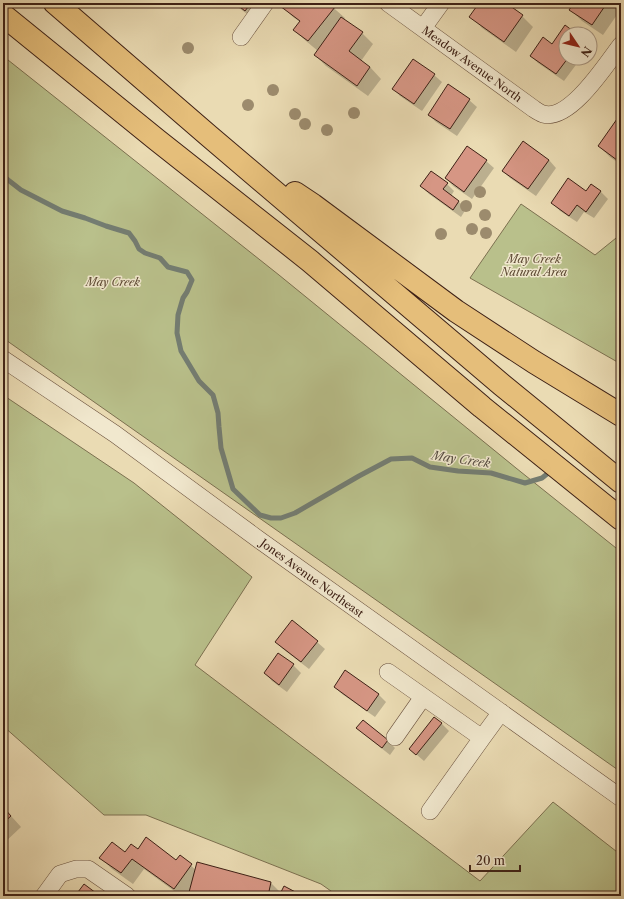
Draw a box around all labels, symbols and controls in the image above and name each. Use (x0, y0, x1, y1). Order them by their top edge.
street label: Meadow Avenue North (419, 23, 525, 105)
north arrow (558, 26, 598, 66)
text: N (577, 44, 595, 60)
park label: May Creek Natural Area (500, 252, 568, 279)
park label: May Creek (84, 275, 140, 289)
water label: May Creek (429, 447, 492, 471)
street label: Jones Avenue Northeast (256, 535, 367, 620)
scale bar (470, 847, 520, 873)
text: 20 m (476, 853, 505, 868)

